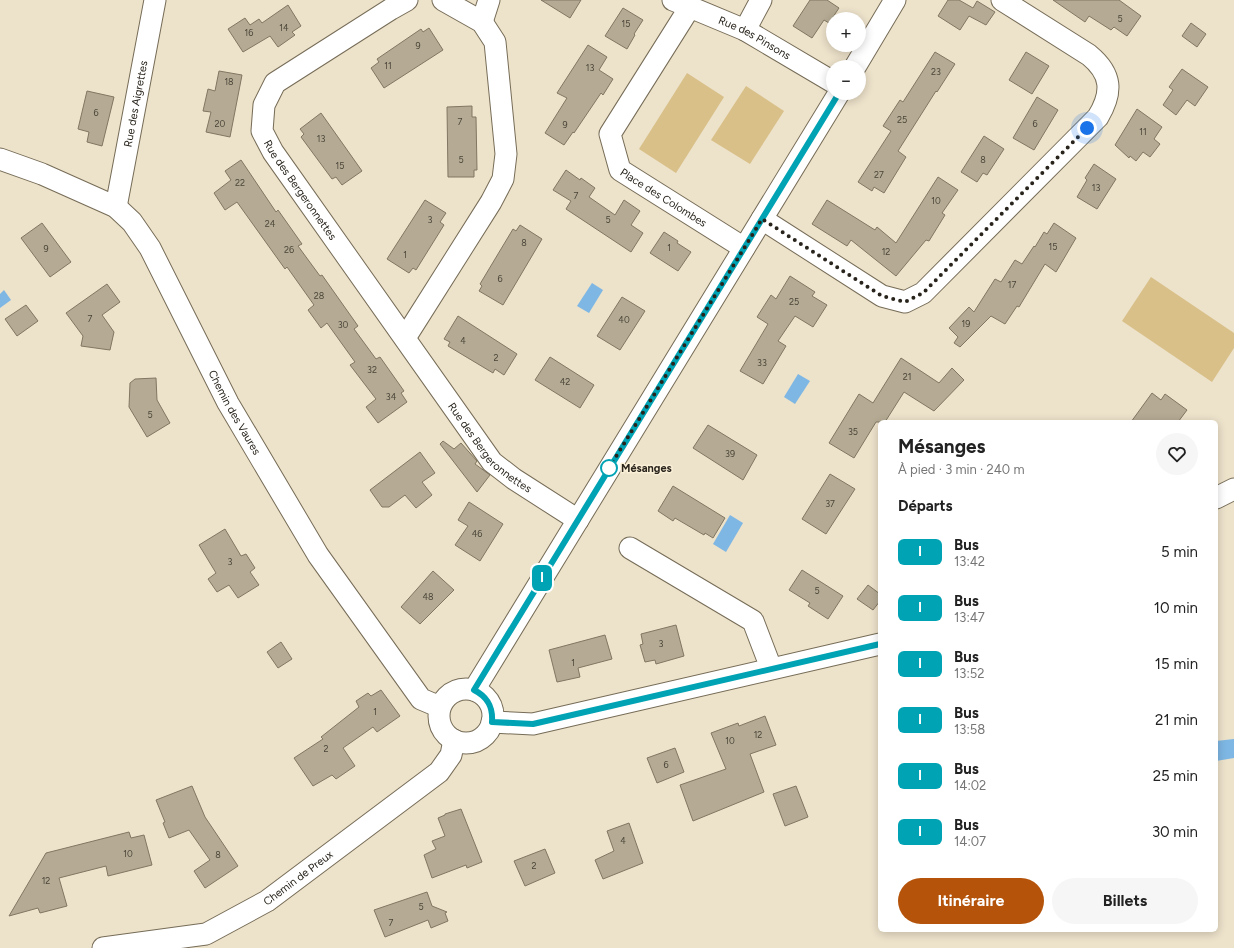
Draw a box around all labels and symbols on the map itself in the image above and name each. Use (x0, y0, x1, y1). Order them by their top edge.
house number: 5 (1117, 13, 1123, 24)
street label: Rue des Pinsons (716, 14, 793, 62)
house number: 15 (622, 18, 630, 29)
house number: 14 (279, 22, 289, 33)
house number: 16 (245, 27, 253, 38)
house number: 9 (415, 40, 421, 51)
street label: Rue des Aigrettes (121, 60, 150, 148)
house number: 11 (384, 60, 392, 71)
house number: 13 (586, 62, 594, 73)
house number: 23 (931, 66, 941, 77)
house number: 18 (224, 76, 234, 87)
house number: 6 (93, 107, 99, 118)
house number: 25 (897, 114, 907, 125)
house number: 7 (458, 116, 463, 127)
house number: 20 (215, 118, 226, 129)
house number: 6 (1032, 118, 1038, 129)
your location (1077, 118, 1097, 138)
house number: 9 (562, 119, 568, 130)
house number: 11 (1139, 126, 1147, 137)
house number: 13 (317, 133, 325, 144)
street label: Rue des Bergeronnettes (261, 138, 339, 243)
house number: 5 (458, 154, 464, 165)
house number: 8 (980, 154, 986, 165)
house number: 15 (336, 160, 344, 171)
street label: Place des Colombes (618, 166, 709, 230)
house number: 27 (874, 169, 884, 180)
house number: 22 (235, 177, 245, 188)
house number: 13 (1092, 182, 1100, 193)
house number: 7 (574, 190, 579, 201)
house number: 10 (931, 195, 941, 206)
house number: 3 (428, 214, 433, 225)
house number: 5 (605, 214, 611, 225)
house number: 24 (265, 218, 276, 229)
house number: 8 (521, 237, 527, 248)
house number: 15 (1049, 241, 1057, 252)
house number: 1 (667, 242, 671, 253)
house number: 9 (43, 243, 49, 254)
house number: 26 (284, 244, 294, 255)
house number: 12 (882, 246, 890, 257)
house number: 1 (403, 249, 407, 260)
house number: 6 (497, 273, 503, 284)
house number: 17 (1008, 279, 1016, 290)
house number: 28 (314, 290, 325, 301)
house number: 25 (789, 296, 799, 307)
house number: 7 (88, 313, 93, 324)
house number: 40 (618, 314, 630, 325)
house number: 19 (962, 318, 970, 329)
house number: 30 (338, 319, 349, 330)
house number: 4 (460, 335, 466, 346)
house number: 2 (493, 352, 499, 363)
house number: 33 (757, 357, 767, 368)
house number: 32 (367, 364, 377, 375)
street label: Chemin des Vaures (205, 368, 263, 457)
house number: 21 (903, 371, 911, 382)
house number: 42 (560, 376, 570, 387)
house number: 34 (386, 391, 397, 402)
street label: Rue des Bergeronnettes (445, 400, 534, 496)
house number: 5 (147, 409, 153, 420)
house number: 35 (848, 426, 858, 437)
house number: 39 (725, 448, 735, 459)
marker: Mésanges (600, 459, 618, 477)
place label: Mésanges (621, 462, 672, 475)
house number: 37 (825, 498, 835, 509)
house number: 46 (472, 528, 482, 539)
house number: 3 (228, 556, 233, 567)
line badge: I (529, 565, 555, 591)
house number: 5 (814, 585, 820, 596)
house number: 48 (422, 591, 434, 602)
house number: 3 (659, 638, 664, 649)
house number: 1 (571, 657, 575, 668)
house number: 1 (373, 706, 377, 717)
house number: 12 (754, 729, 762, 740)
house number: 10 (725, 735, 735, 746)
house number: 2 (323, 743, 329, 754)
house number: 6 (663, 759, 669, 770)
house number: 4 (620, 835, 626, 846)
street label: Chemin de Preux (261, 847, 336, 908)
house number: 10 (123, 848, 133, 859)
house number: 8 (215, 849, 221, 860)
house number: 2 (531, 860, 537, 871)
house number: 12 (42, 875, 50, 886)
house number: 5 (418, 901, 424, 912)
house number: 7 (389, 917, 394, 928)

